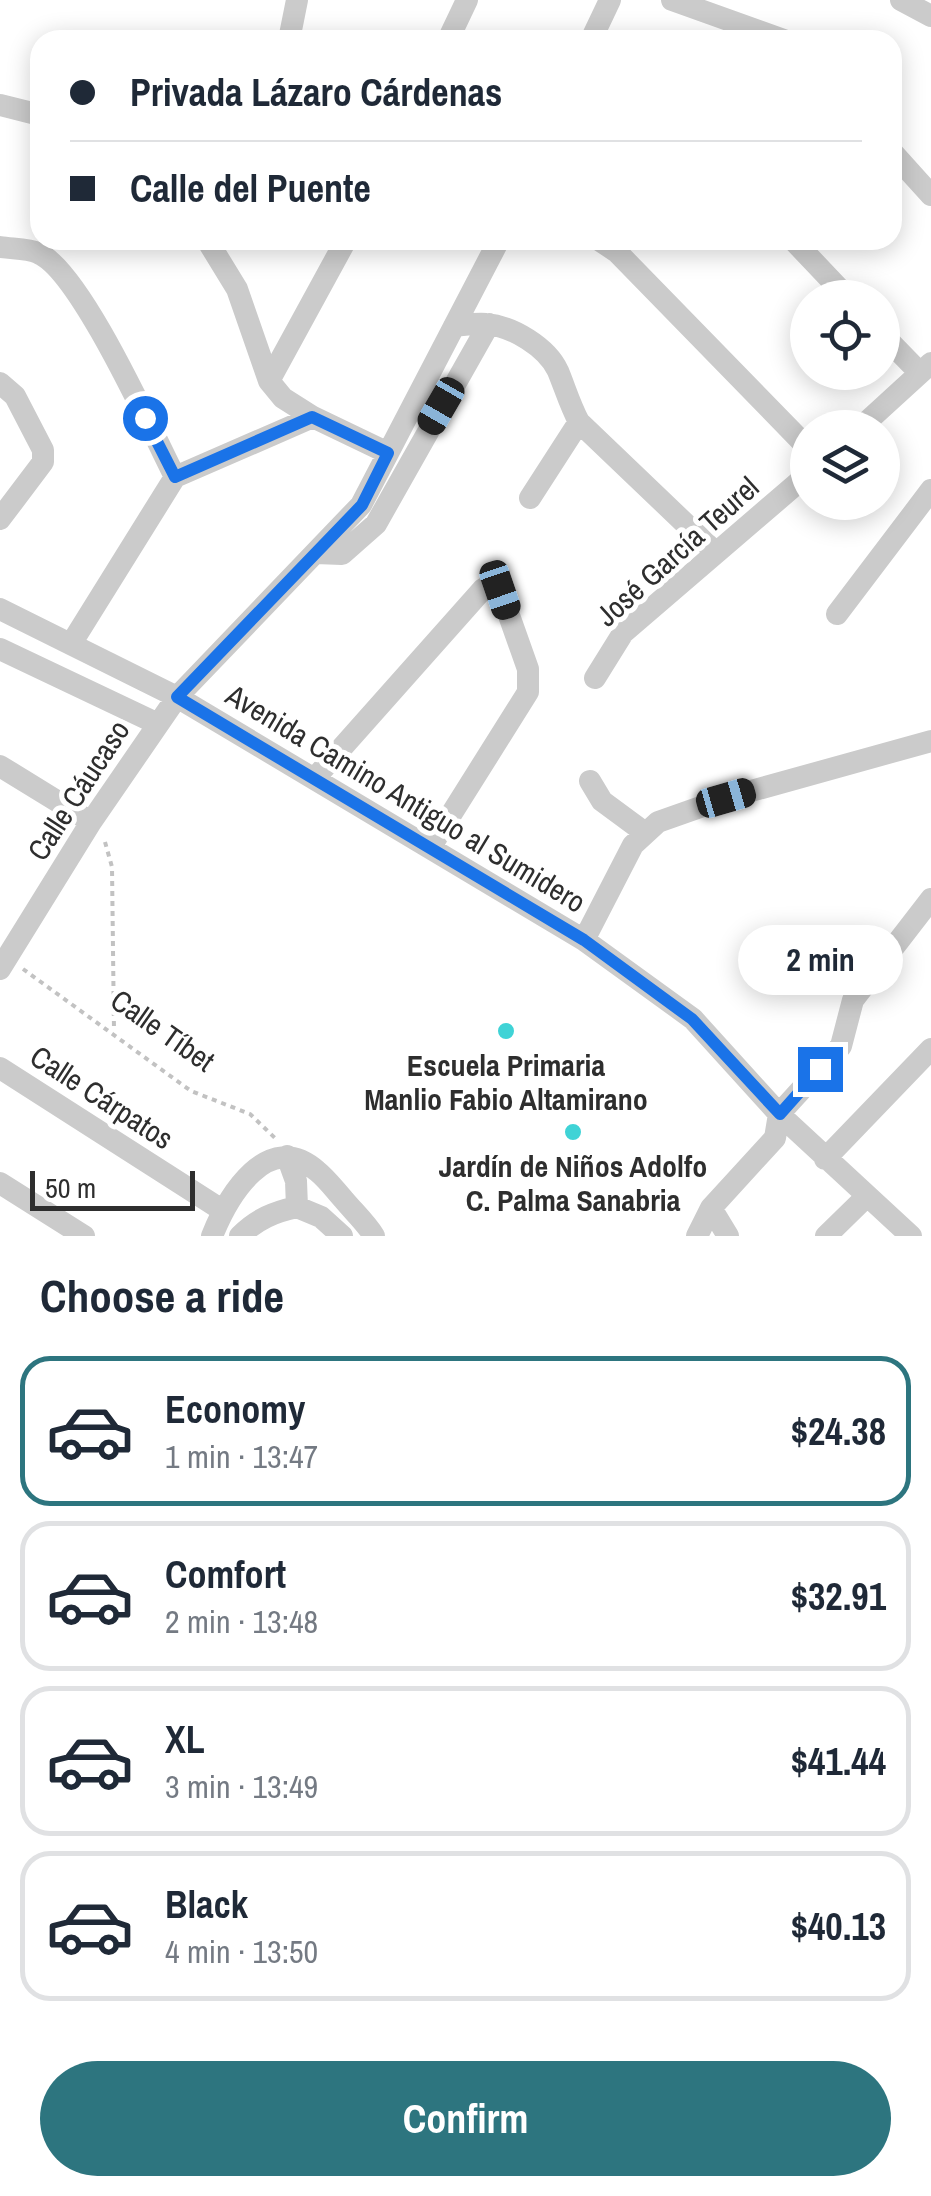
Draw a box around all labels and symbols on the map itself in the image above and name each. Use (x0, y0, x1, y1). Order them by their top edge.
car (413, 373, 469, 439)
route start (123, 396, 168, 441)
street label: José García Teurel (587, 467, 767, 635)
car (476, 557, 524, 623)
street label: Avenida Camino Antiguo al Sumidero (218, 674, 593, 921)
street label: Calle Cáucaso (18, 712, 138, 868)
car (693, 775, 759, 821)
callout: 2 min (738, 924, 902, 994)
street label: Calle Tíbet (103, 980, 223, 1080)
marker: Escuela Primaria Manlio Fabio Altamirano (495, 1020, 517, 1042)
street label: Calle Cárpatos (23, 1036, 181, 1158)
place label: Escuela Primaria Manlio Fabio Altamirano (364, 1045, 648, 1119)
route end (798, 1047, 843, 1092)
marker: Jardín de Niños Adolfo C. Palma Sanabria (562, 1121, 584, 1143)
place label: Jardín de Niños Adolfo C. Palma Sanabria (439, 1146, 707, 1220)
scale bar (30, 1166, 195, 1210)

